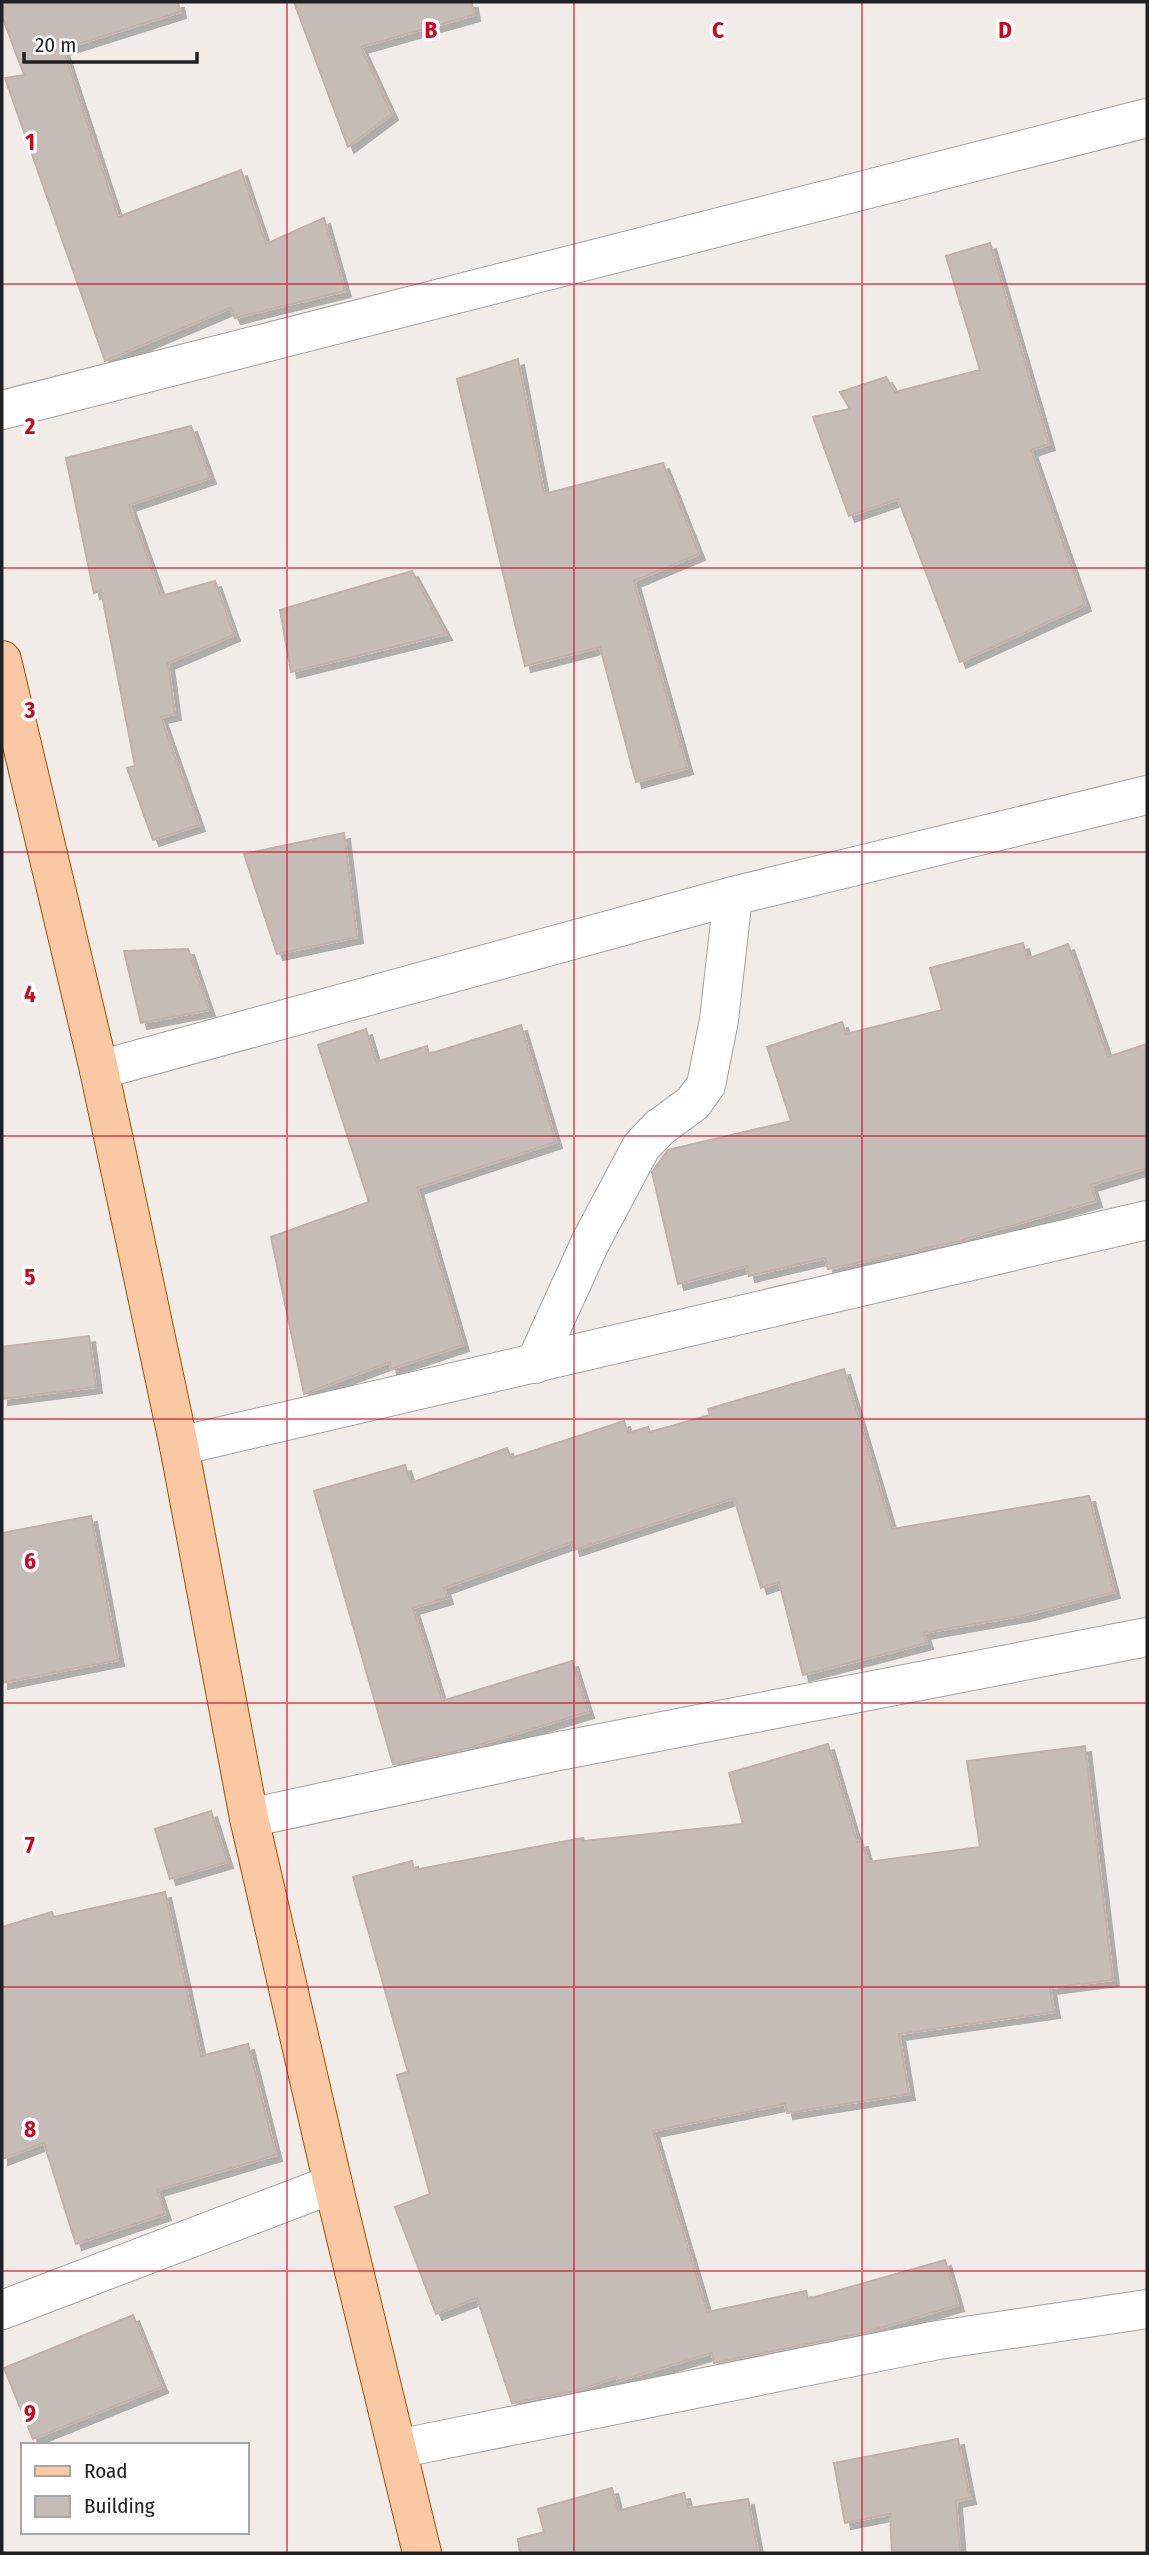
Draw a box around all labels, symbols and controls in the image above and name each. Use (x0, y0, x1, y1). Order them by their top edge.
text: B (425, 16, 438, 44)
text: C (712, 16, 724, 44)
text: D (998, 16, 1012, 44)
scale bar (24, 21, 198, 65)
text: 20 m (35, 32, 76, 58)
text: 1 (25, 128, 35, 156)
text: 2 (24, 412, 36, 440)
text: 3 (24, 696, 36, 724)
text: 4 (24, 980, 36, 1008)
text: 5 (24, 1263, 36, 1291)
text: 6 (24, 1547, 36, 1575)
text: 7 (25, 1831, 35, 1859)
text: 8 (24, 2115, 36, 2143)
text: 9 (24, 2399, 36, 2427)
legend (21, 2443, 248, 2534)
text: Road (84, 2458, 128, 2484)
text: Building (84, 2493, 155, 2519)

